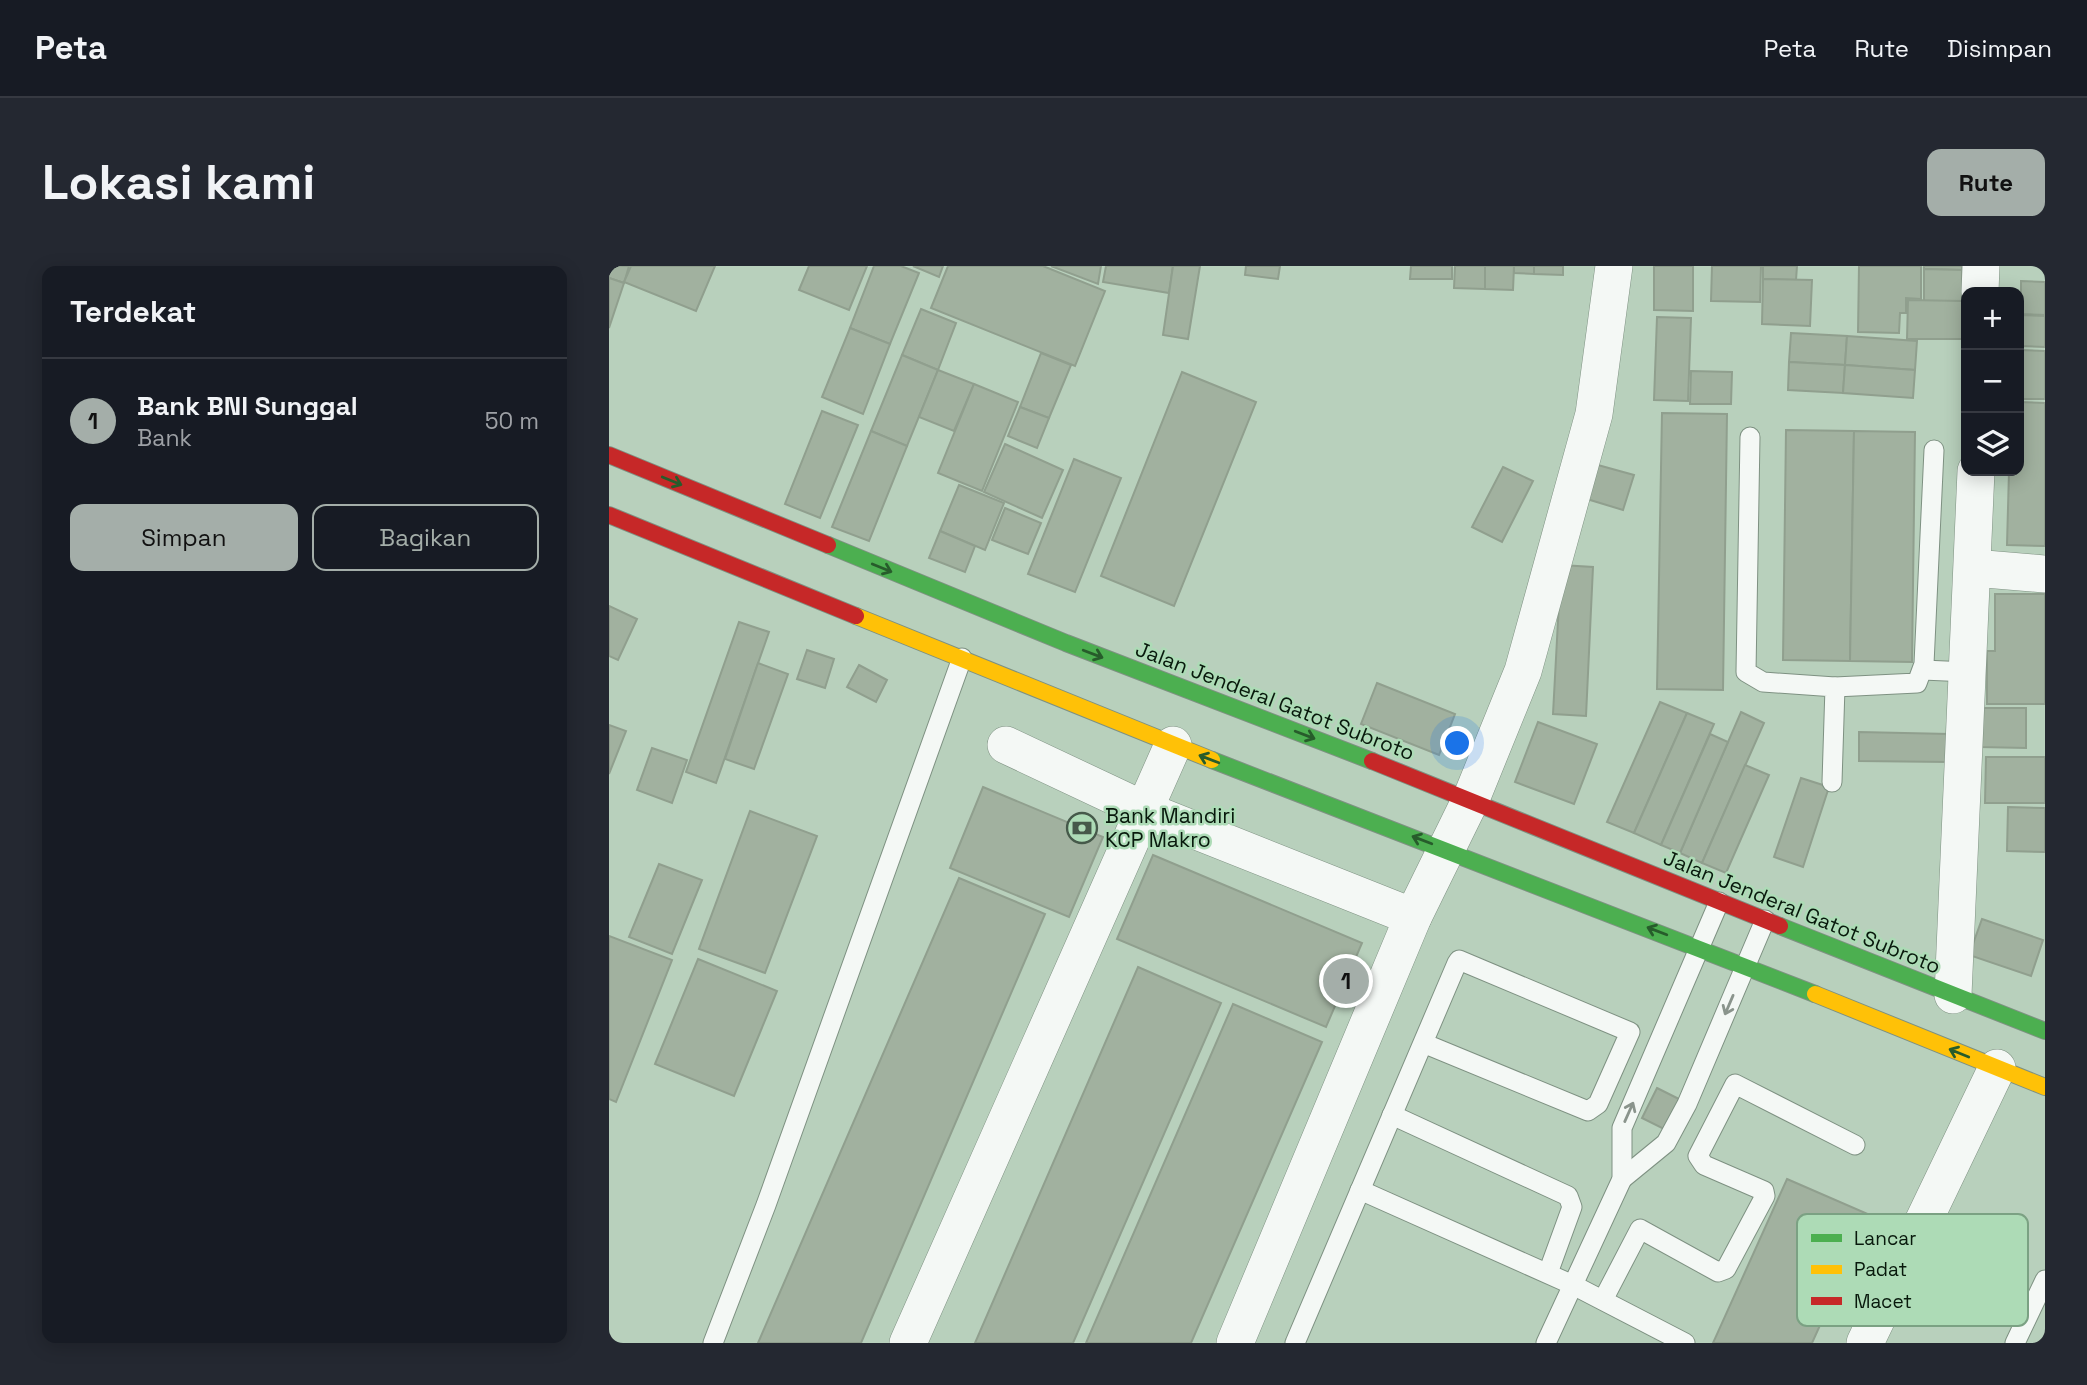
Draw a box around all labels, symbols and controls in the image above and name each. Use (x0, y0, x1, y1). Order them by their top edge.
text: Peta (35, 27, 107, 69)
text: Peta (1764, 33, 1816, 64)
text: Rute (1854, 33, 1909, 64)
text: Disimpan (1947, 33, 2052, 64)
button: Rute (1927, 149, 2045, 216)
text: Lokasi kami (42, 151, 315, 213)
map controls (1961, 287, 2024, 476)
button: + (1961, 287, 2024, 350)
text: Terdekat (70, 292, 196, 331)
button: − (1961, 350, 2024, 413)
text: Bank BNI Sunggal (137, 389, 358, 423)
text: 1 (88, 406, 98, 436)
text: 50 m (485, 406, 539, 436)
button: layers (1961, 413, 2024, 476)
text: Bank (137, 423, 192, 453)
one-way arrow (661, 475, 682, 488)
button: Simpan (70, 504, 298, 571)
button: Bagikan (312, 504, 539, 571)
one-way arrow (871, 562, 893, 575)
street label: Jalan Jenderal Gatot Subroto (1132, 635, 1418, 766)
one-way arrow (1081, 648, 1103, 661)
your location (1440, 726, 1474, 760)
one-way arrow (1294, 730, 1316, 742)
one-way arrow (1199, 752, 1221, 764)
place label: Bank Mandiri KCP Makro (1105, 802, 1235, 853)
bank icon: Bank Mandiri KCP Makro (1065, 811, 1099, 845)
one-way arrow (1411, 833, 1433, 846)
street label: Jalan Jenderal Gatot Subroto (1660, 843, 1945, 980)
one-way arrow (1647, 924, 1668, 937)
pin: 1 (1323, 955, 1369, 1007)
one-way arrow (1722, 994, 1735, 1016)
one-way arrow (1948, 1046, 1970, 1059)
one-way arrow (1623, 1102, 1636, 1124)
legend (1797, 1214, 2028, 1326)
text: Lancar (1854, 1226, 1916, 1251)
text: Padat (1854, 1257, 1907, 1282)
text: Macet (1854, 1289, 1912, 1314)

